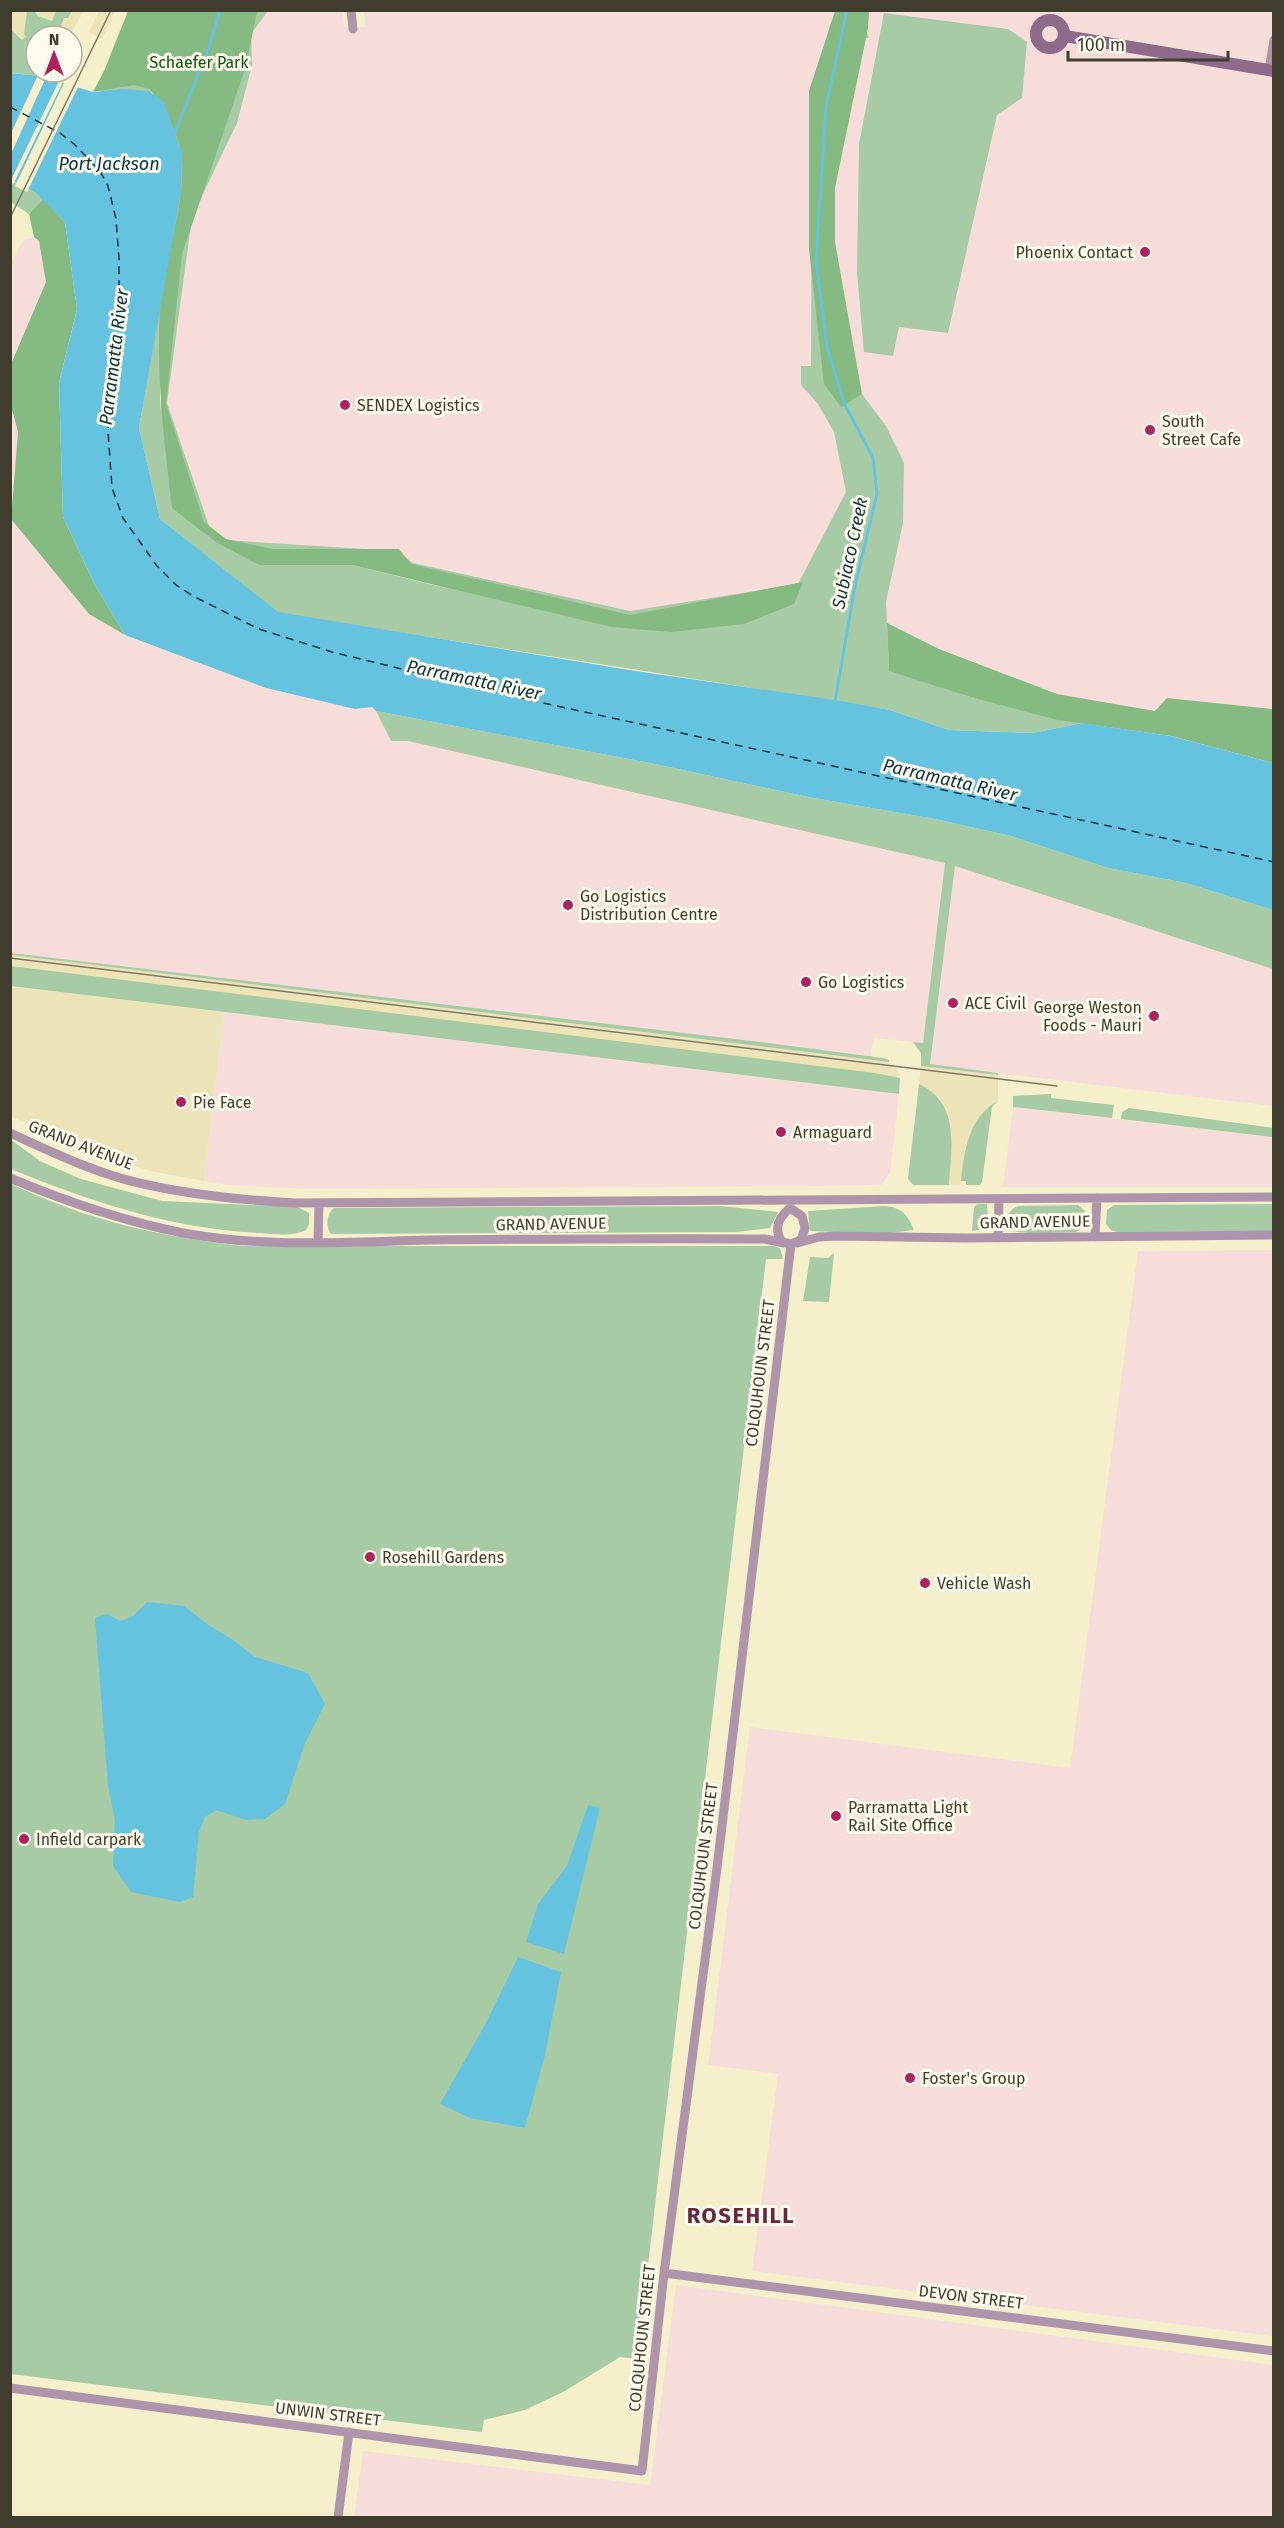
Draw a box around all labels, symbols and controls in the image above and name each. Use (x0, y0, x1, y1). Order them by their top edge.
north arrow (24, 24, 84, 84)
scale bar (1068, 24, 1228, 62)
text: N (49, 30, 59, 49)
text: 100 m (1077, 34, 1125, 56)
park label: Schaefer Park (150, 53, 249, 72)
water label: Port Jackson (58, 153, 160, 175)
place label: Phoenix Contact (1016, 243, 1133, 262)
marker: Phoenix Contact (1138, 245, 1152, 259)
water label: Parramatta River (95, 287, 133, 426)
place label: SENDEX Logistics (357, 396, 480, 415)
marker: SENDEX Logistics (338, 398, 352, 412)
place label: South Street Cafe (1162, 412, 1241, 449)
marker: South Street Cafe (1143, 423, 1157, 437)
water label: Subiaco Creek (827, 495, 873, 612)
water label: Parramatta River (405, 655, 544, 705)
water label: Parramatta River (881, 754, 1020, 806)
place label: Go Logistics Distribution Centre (580, 887, 718, 924)
marker: Go Logistics Distribution Centre (561, 898, 575, 912)
place label: Go Logistics (818, 973, 904, 992)
marker: Go Logistics (799, 975, 813, 989)
place label: ACE Civil (965, 994, 1027, 1013)
marker: ACE Civil (946, 996, 960, 1010)
place label: George Weston Foods - Mauri (1033, 998, 1142, 1035)
marker: George Weston Foods - Mauri (1147, 1009, 1161, 1023)
place label: Pie Face (193, 1093, 251, 1112)
marker: Pie Face (174, 1095, 188, 1109)
street label: GRAND AVENUE (26, 1116, 136, 1174)
place label: Armaguard (793, 1123, 872, 1142)
marker: Armaguard (774, 1125, 788, 1139)
street label: GRAND AVENUE (979, 1212, 1091, 1232)
street label: GRAND AVENUE (495, 1214, 607, 1234)
street label: COLQUHOUN STREET (742, 1298, 779, 1448)
place label: Rosehill Gardens (382, 1548, 504, 1567)
marker: Rosehill Gardens (363, 1550, 377, 1564)
place label: Vehicle Wash (937, 1574, 1031, 1593)
marker: Vehicle Wash (918, 1576, 932, 1590)
street label: COLQUHOUN STREET (685, 1781, 722, 1931)
place label: Parramatta Light Rail Site Office (848, 1798, 969, 1835)
marker: Parramatta Light Rail Site Office (829, 1809, 843, 1823)
place label: Infield carpark (36, 1830, 142, 1849)
marker: Infield carpark (17, 1832, 31, 1846)
place label: Foster's Group (922, 2069, 1026, 2088)
marker: Foster's Group (903, 2071, 917, 2085)
district label: ROSEHILL (687, 2202, 795, 2229)
street label: COLQUHOUN STREET (625, 2263, 659, 2413)
street label: DEVON STREET (917, 2281, 1025, 2313)
street label: UNWIN STREET (274, 2398, 383, 2430)

